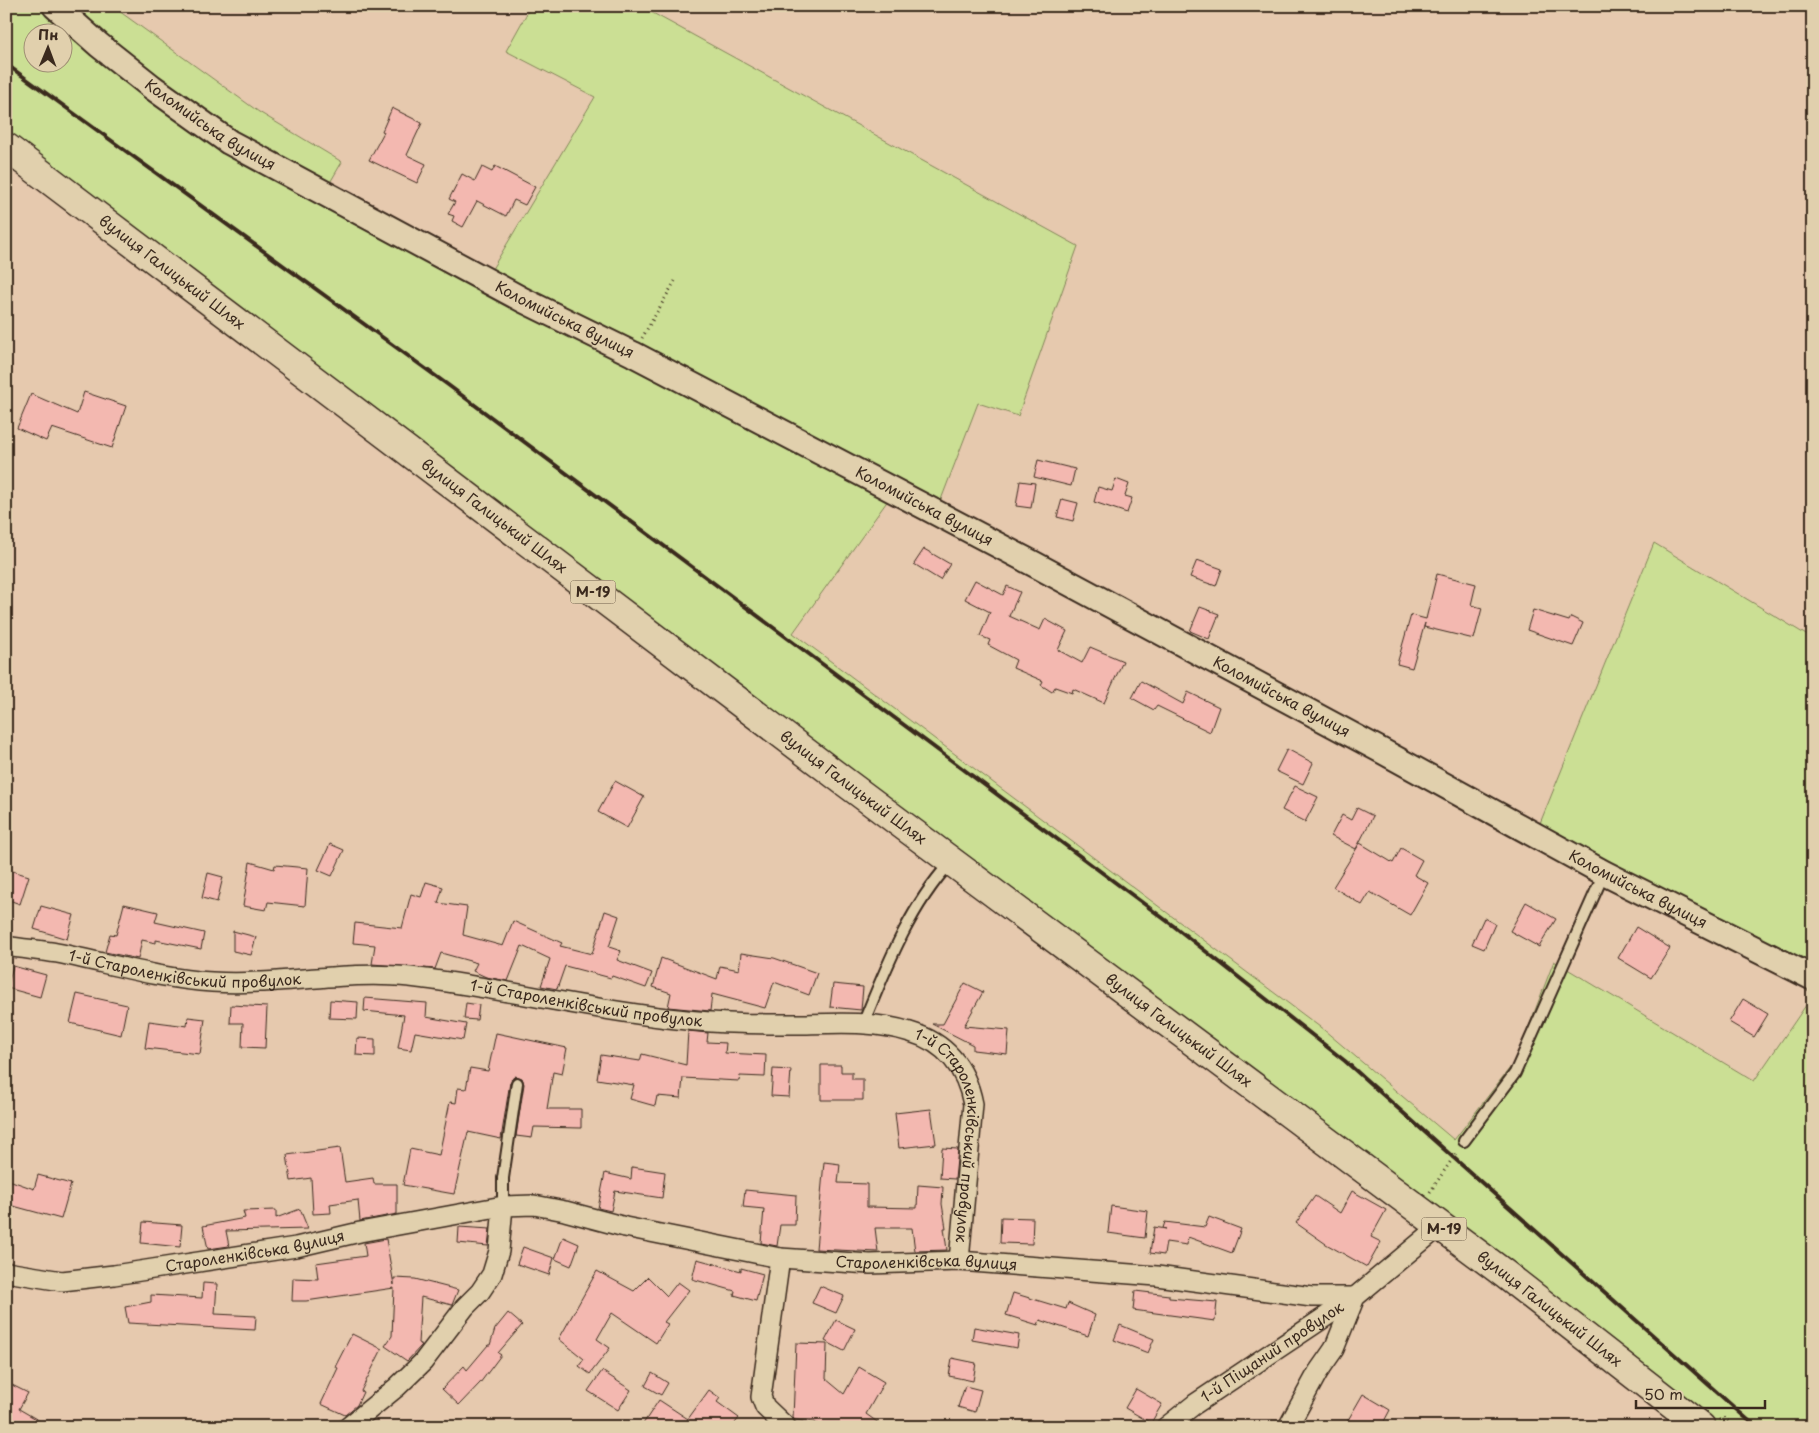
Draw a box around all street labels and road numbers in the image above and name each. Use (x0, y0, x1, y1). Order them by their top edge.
street label: Коломийська вулиця (140, 73, 280, 175)
street label: вулиця Галицький Шлях (95, 208, 251, 334)
street label: Коломийська вулиця (492, 274, 639, 363)
street label: вулиця Галицький Шлях (417, 452, 573, 578)
street label: Коломийська вулиця (852, 460, 998, 551)
road number: М-19 (570, 580, 616, 604)
street label: Коломийська вулиця (1209, 649, 1355, 742)
street label: вулиця Галицький Шлях (776, 724, 932, 849)
street label: Коломийська вулиця (1565, 843, 1712, 933)
street label: 1-й Староленківський провулок (67, 943, 302, 993)
street label: вулиця Галицький Шлях (1101, 967, 1258, 1092)
street label: 1-й Староленківський провулок (469, 973, 704, 1031)
street label: 1-й Староленківський провулок (912, 1022, 986, 1244)
road number: М-19 (1422, 1218, 1466, 1240)
street label: Староленківська вулиця (163, 1223, 347, 1277)
street label: вулиця Галицький Шлях (1473, 1244, 1628, 1372)
street label: Староленківська вулиця (835, 1248, 1018, 1275)
street label: 1-й Піщаний провулок (1195, 1295, 1348, 1407)

